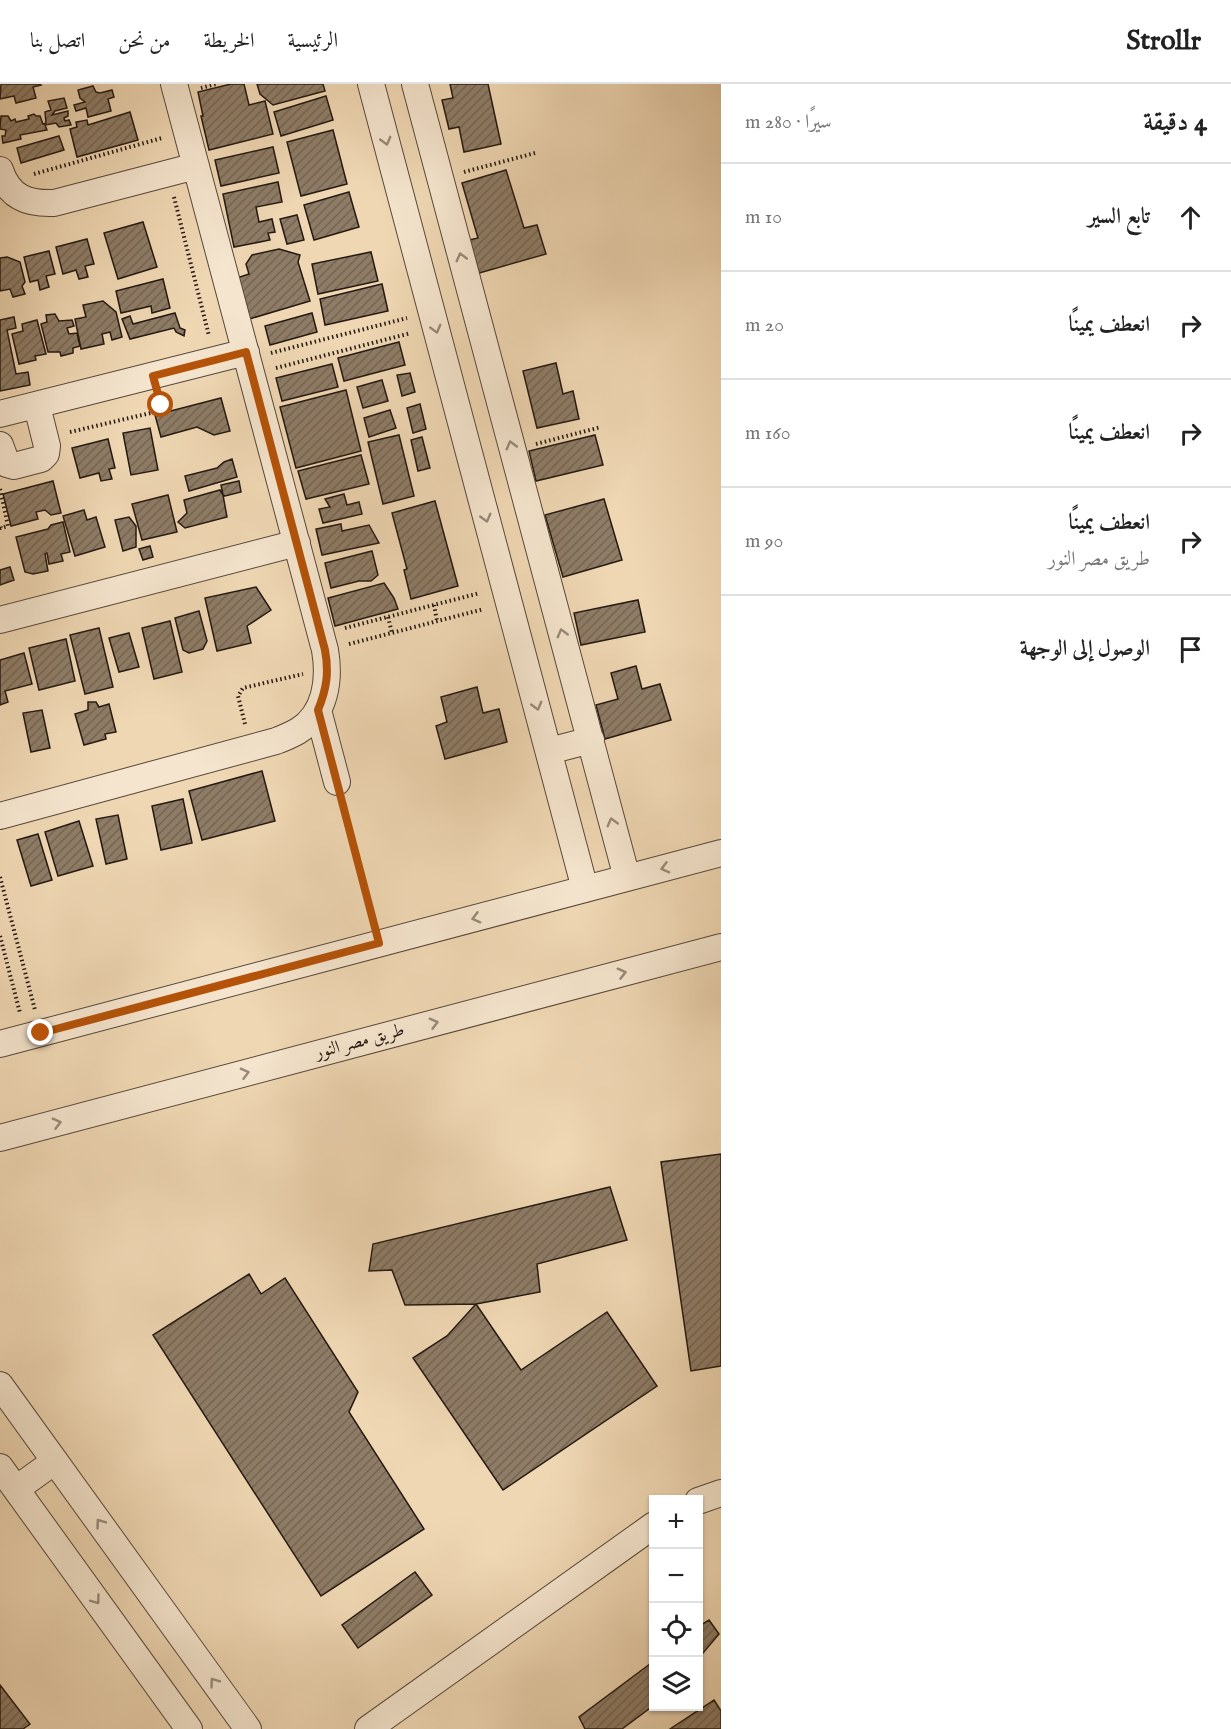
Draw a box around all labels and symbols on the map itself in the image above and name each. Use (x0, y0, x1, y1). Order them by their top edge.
one-way arrow (379, 135, 392, 145)
one-way arrow (456, 252, 468, 263)
one-way arrow (429, 323, 441, 334)
route start (147, 391, 173, 417)
one-way arrow (506, 440, 518, 451)
one-way arrow (479, 512, 491, 522)
one-way arrow (557, 629, 569, 639)
one-way arrow (529, 701, 542, 711)
one-way arrow (607, 817, 620, 827)
one-way arrow (660, 861, 670, 874)
one-way arrow (471, 911, 482, 923)
one-way arrow (616, 968, 627, 980)
one-way arrow (428, 1018, 438, 1030)
route end (27, 1019, 53, 1045)
street label: طريق مصر النور (311, 1019, 407, 1066)
one-way arrow (239, 1068, 250, 1080)
one-way arrow (51, 1117, 61, 1130)
one-way arrow (96, 1519, 107, 1530)
one-way arrow (89, 1594, 100, 1605)
one-way arrow (210, 1677, 221, 1688)

